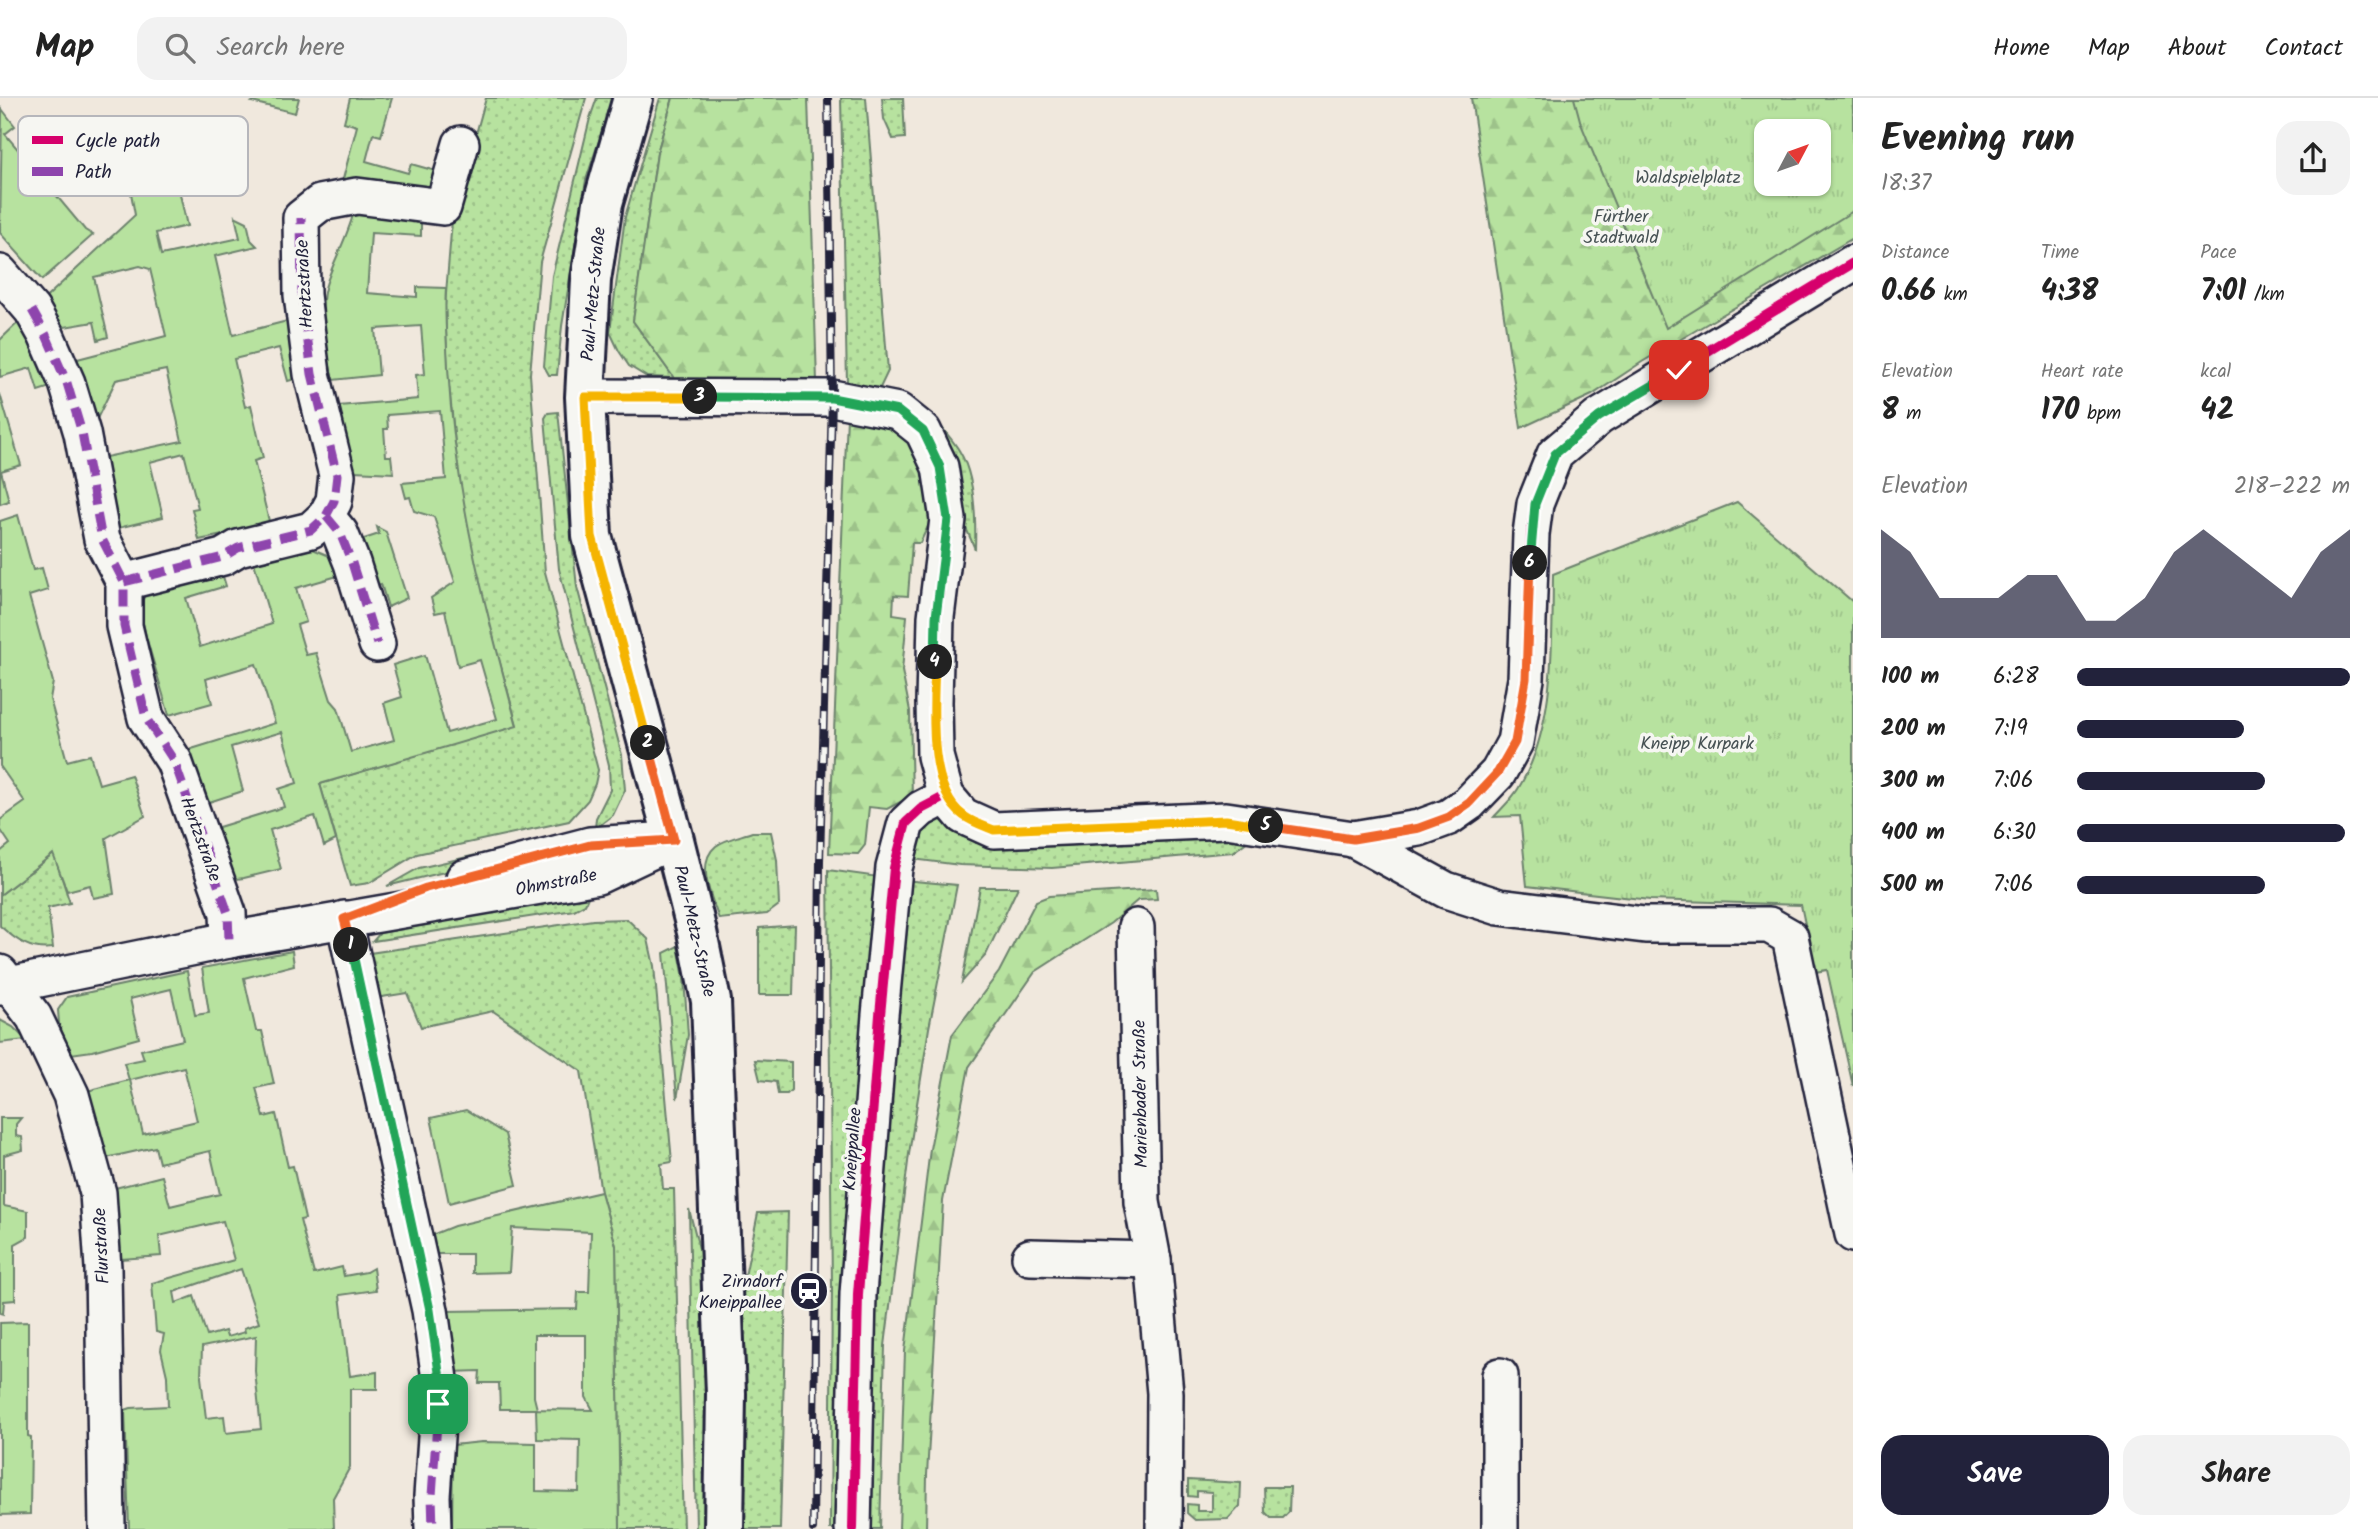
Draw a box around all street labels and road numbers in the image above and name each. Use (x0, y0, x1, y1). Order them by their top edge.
street label: Paul-Metz-Straße (574, 226, 615, 362)
street label: Hertzstraße (289, 239, 322, 329)
street label: Hertzstraße (171, 793, 228, 886)
street label: Ohmstraße (513, 861, 600, 906)
street label: Paul-Metz-Straße (664, 863, 723, 1000)
street label: Marienbader Straße (1126, 1020, 1157, 1168)
street label: Kneippallee (836, 1107, 871, 1192)
street label: Flurstraße (86, 1207, 119, 1285)

